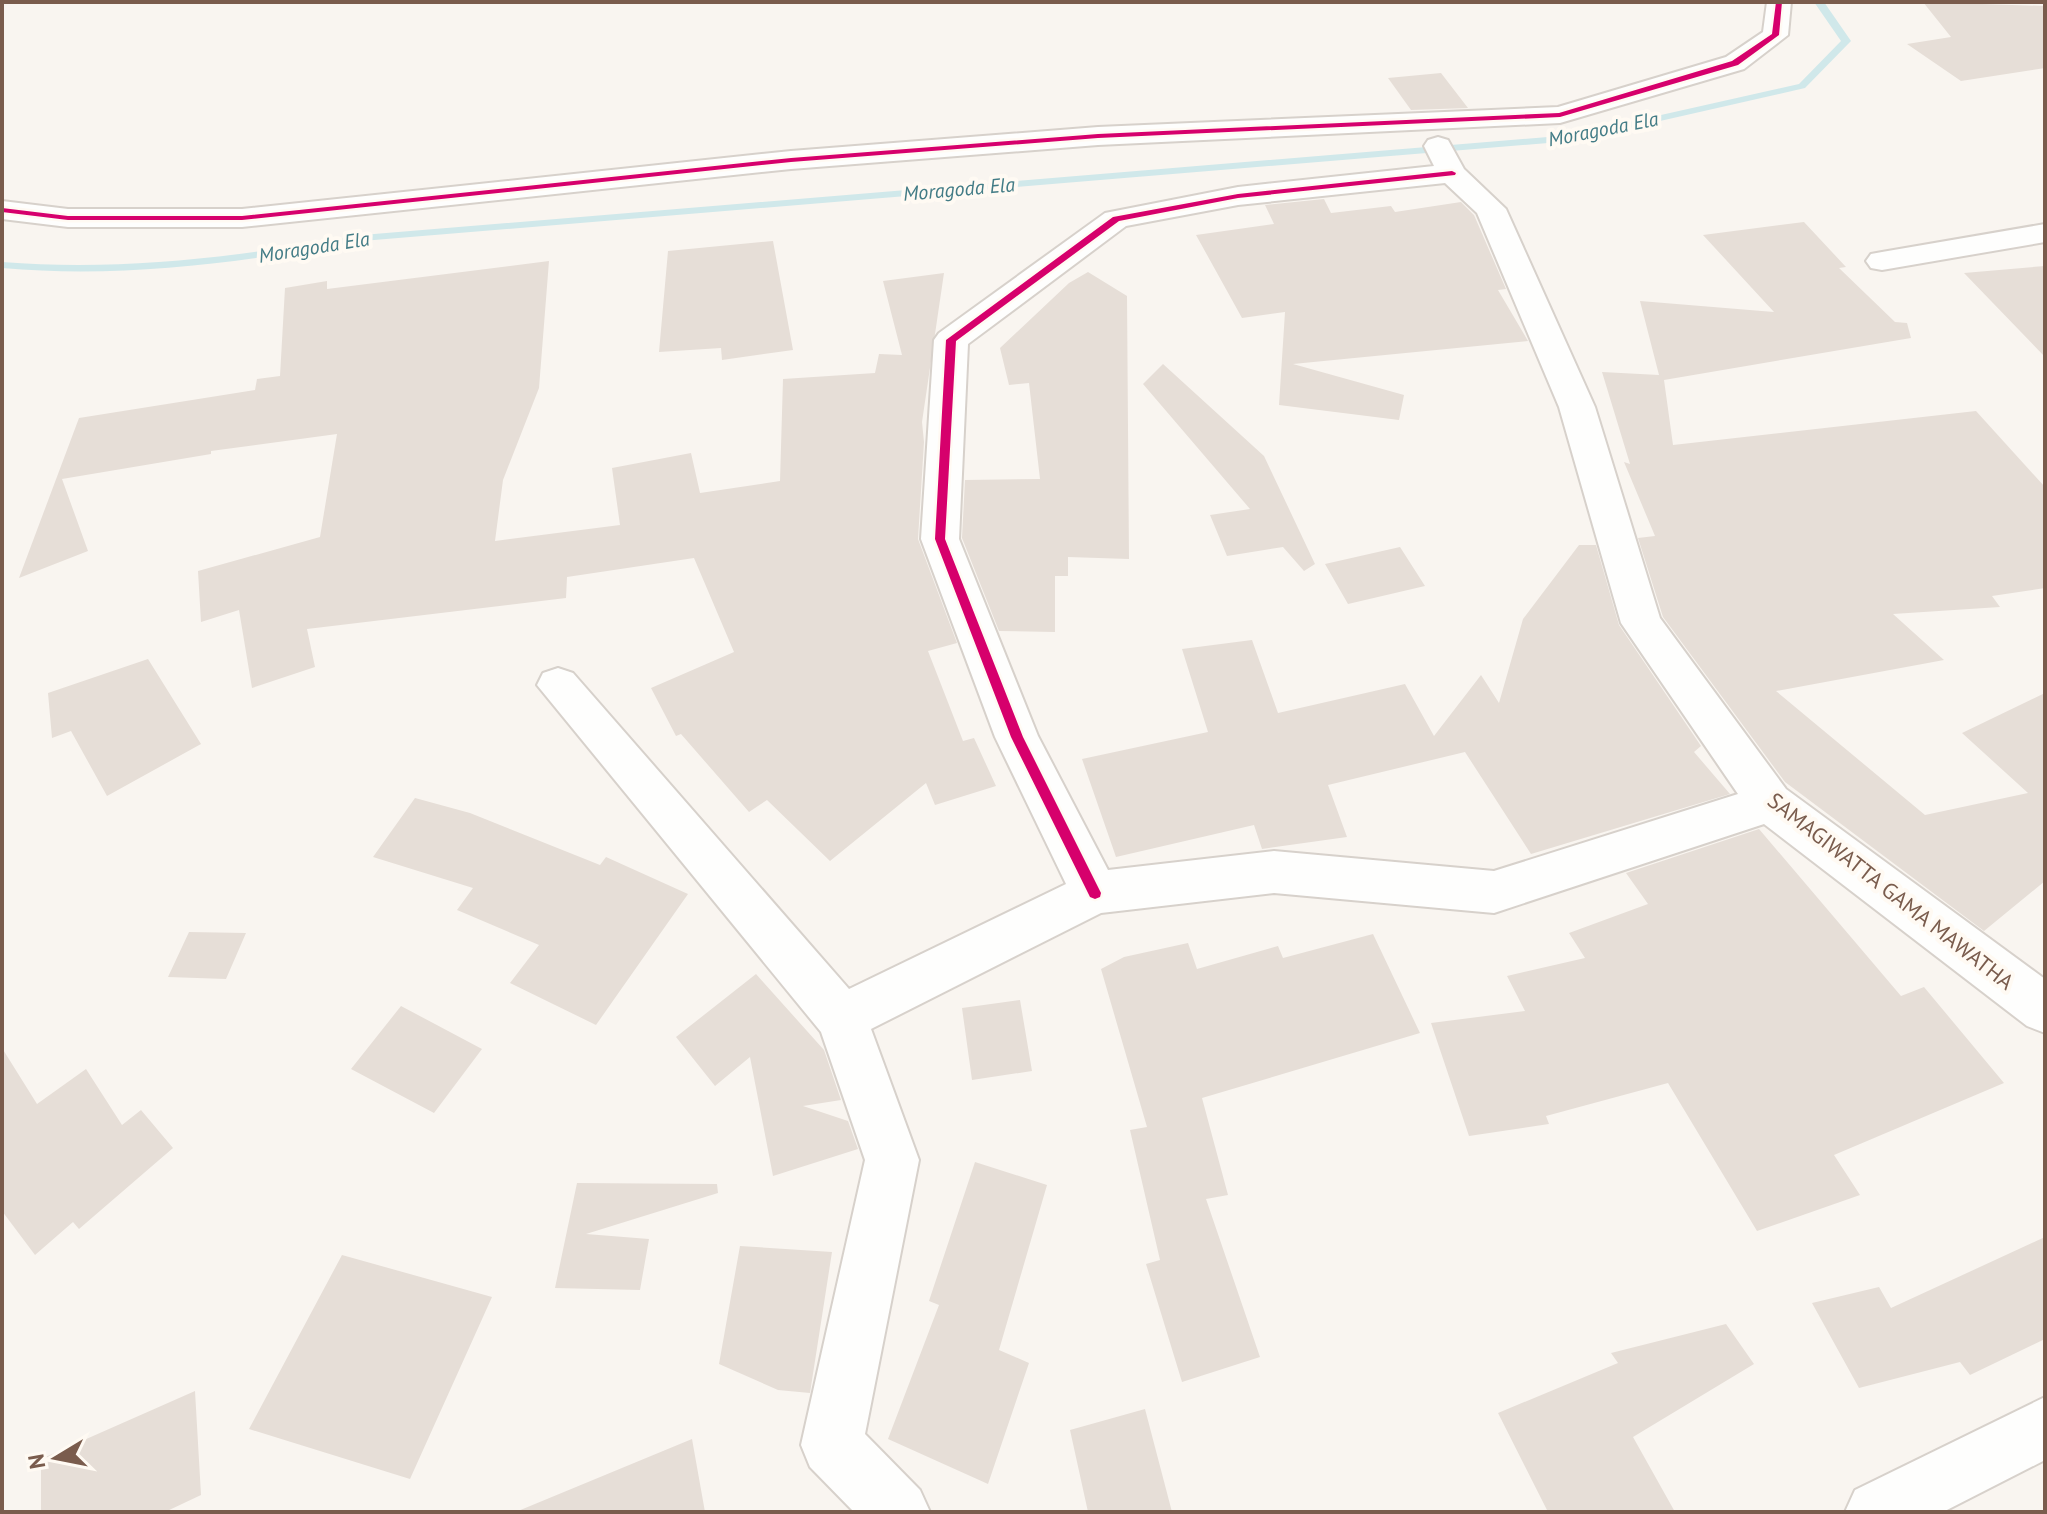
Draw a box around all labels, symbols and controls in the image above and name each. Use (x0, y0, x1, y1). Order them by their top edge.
water label: Moragoda Ela (1546, 106, 1661, 152)
water label: Moragoda Ela (902, 171, 1016, 207)
water label: Moragoda Ela (257, 225, 372, 269)
street label: SAMAGIWATTA GAMA MAWATHA (1762, 786, 2020, 996)
north arrow (16, 1418, 96, 1498)
text: N (21, 1452, 51, 1471)

